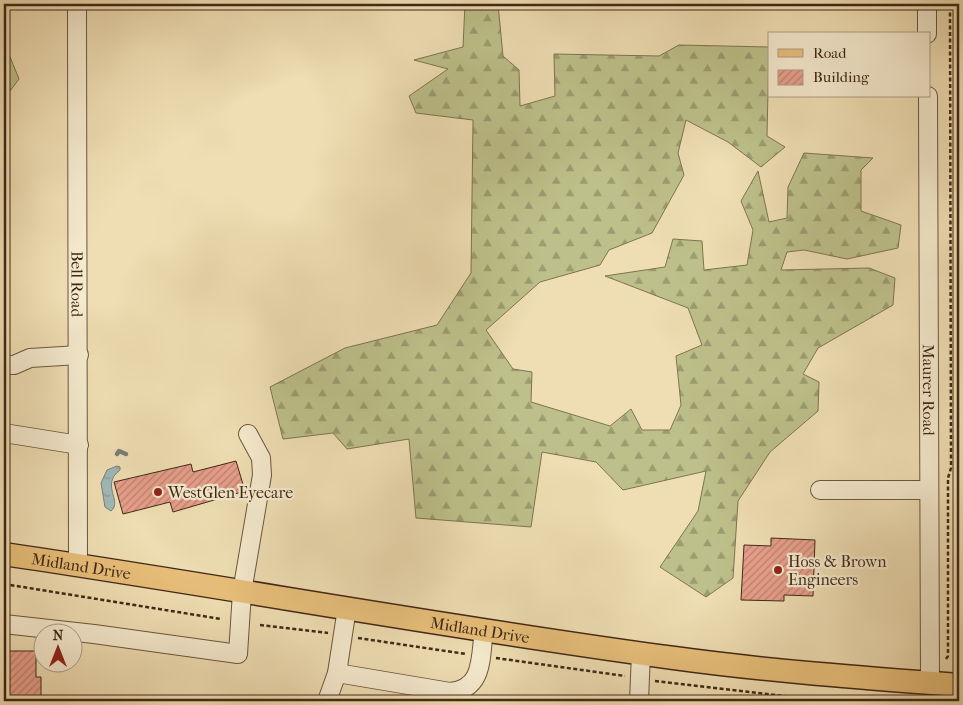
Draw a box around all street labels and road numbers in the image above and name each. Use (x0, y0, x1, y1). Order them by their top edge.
street label: Bell Road (68, 251, 87, 317)
street label: Maurer Road (919, 344, 939, 436)
street label: Midland Drive (30, 549, 132, 583)
street label: Midland Drive (429, 612, 531, 647)

